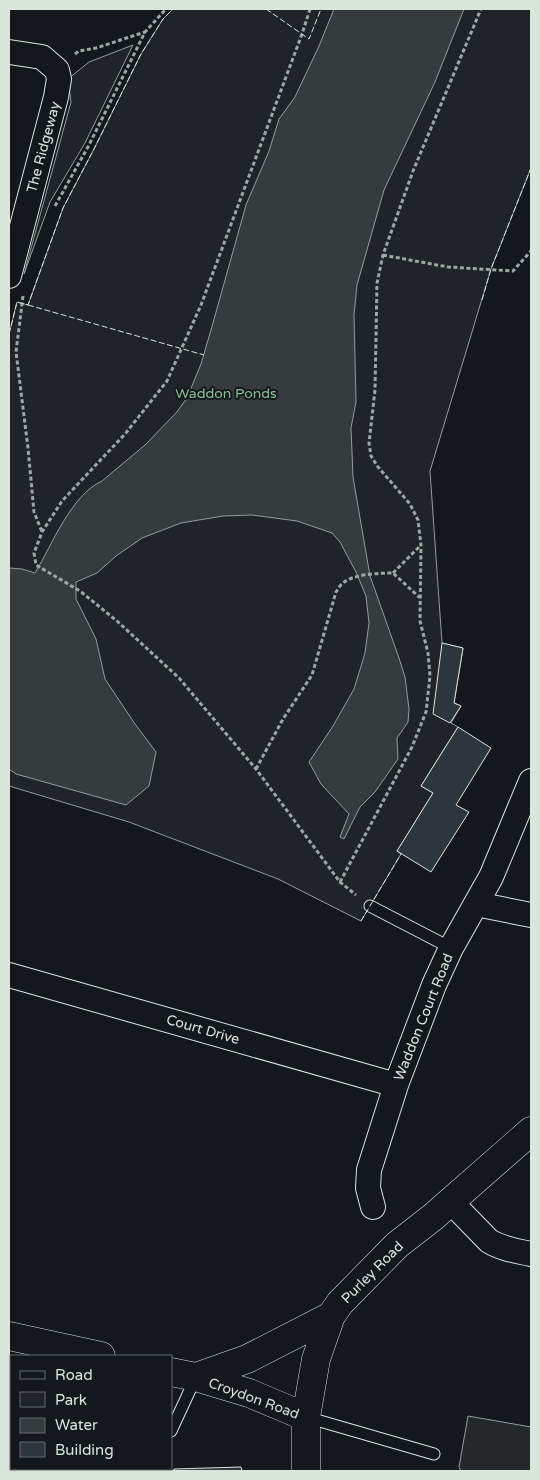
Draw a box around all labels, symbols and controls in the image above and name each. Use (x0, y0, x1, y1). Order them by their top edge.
street label: The Ridgeway (23, 99, 64, 195)
park label: Waddon Ponds (175, 385, 277, 402)
street label: Waddon Court Road (390, 951, 457, 1083)
street label: Court Drive (164, 1011, 241, 1048)
street label: Purley Road (338, 1238, 407, 1307)
legend (10, 1355, 172, 1470)
text: Road (55, 1366, 93, 1384)
street label: Croydon Road (206, 1374, 302, 1423)
text: Park (55, 1391, 87, 1409)
text: Water (55, 1416, 98, 1434)
text: Building (55, 1441, 114, 1459)

